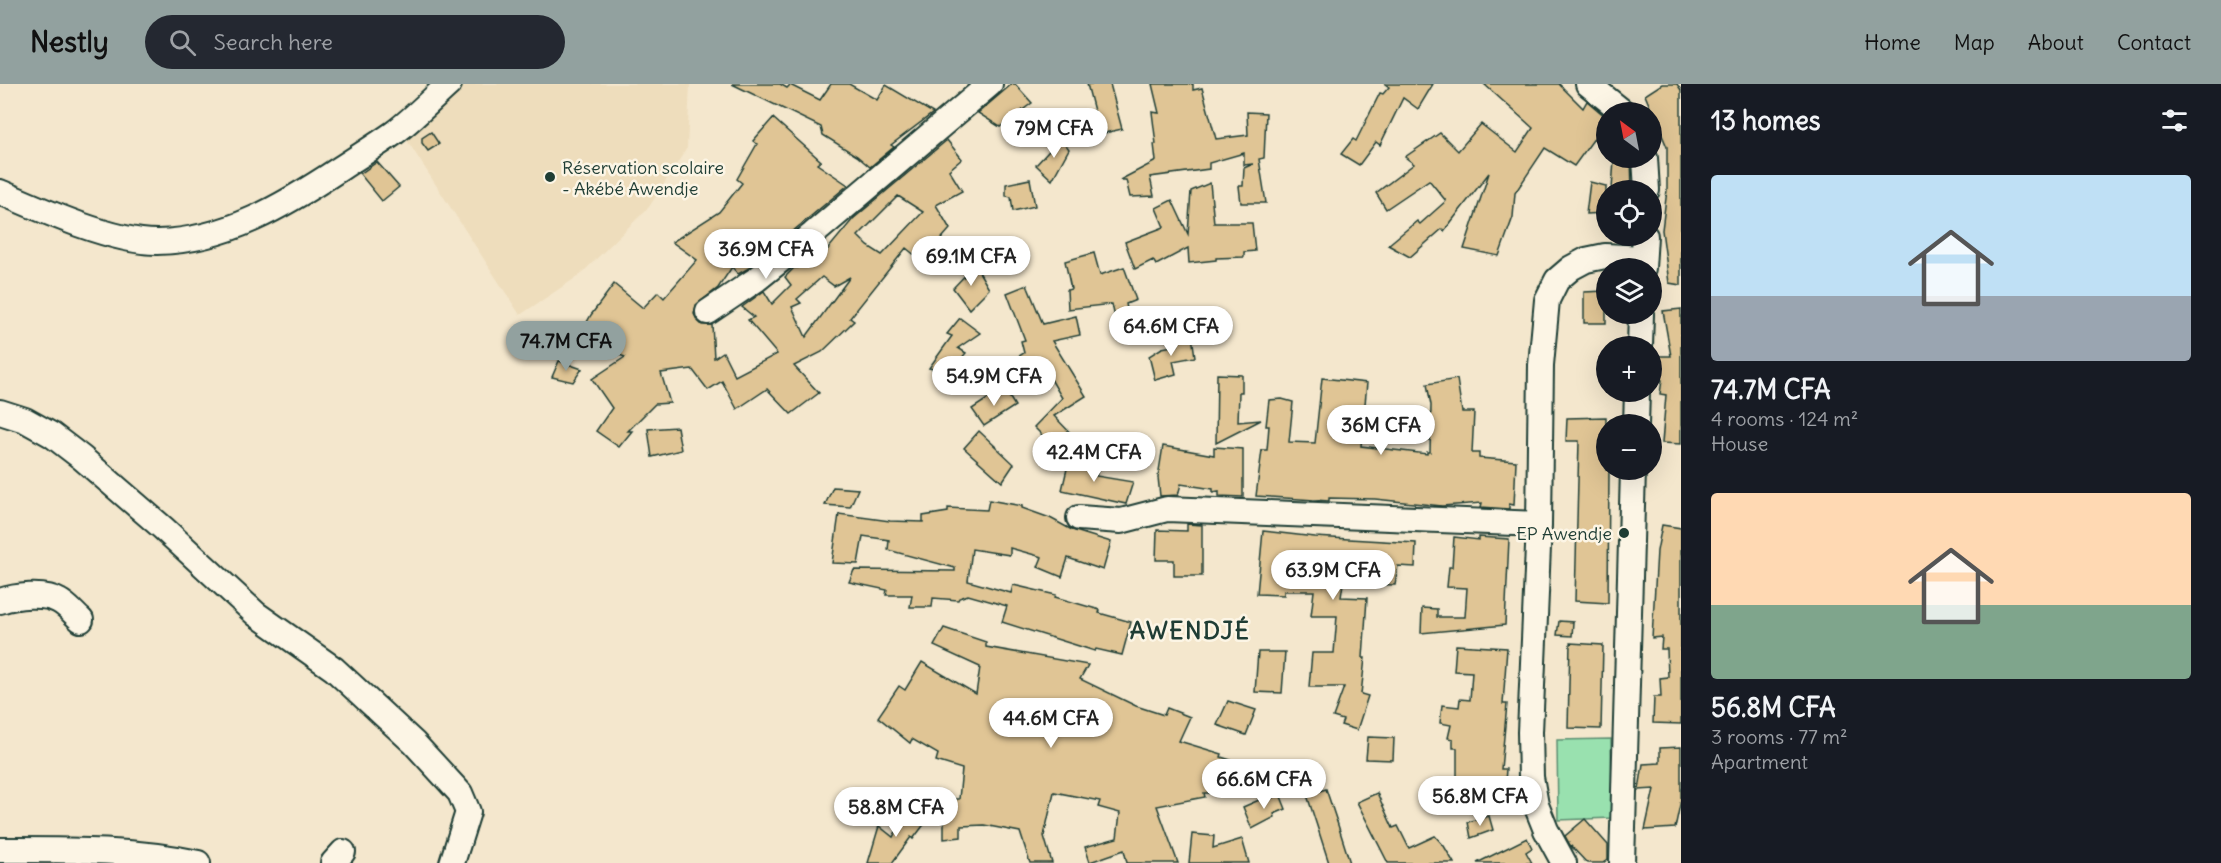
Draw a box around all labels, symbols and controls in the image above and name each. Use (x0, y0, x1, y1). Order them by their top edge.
search box (145, 15, 565, 69)
text: Nestly (30, 24, 109, 60)
icon: search (166, 26, 199, 59)
text: Search here (214, 28, 333, 56)
text: Home (1864, 29, 1921, 56)
text: Map (1954, 29, 1995, 56)
text: About (2028, 29, 2084, 56)
text: Contact (2117, 29, 2191, 56)
north arrow (1596, 102, 1662, 168)
map controls (1596, 102, 1662, 480)
text: 13 homes (1711, 104, 1821, 137)
icon: filters (2158, 104, 2191, 137)
pin: 79M CFA (999, 108, 1109, 159)
text: 79M CFA (1015, 115, 1093, 140)
place label: Réservation scolaire - Akébé Awendje (562, 156, 724, 200)
marker: Réservation scolaire - Akébé Awendje (543, 170, 557, 184)
button: locate (1596, 180, 1662, 246)
icon: home (1897, 214, 2005, 322)
pin: 36.9M CFA (697, 229, 835, 280)
text: 36.9M CFA (718, 236, 814, 261)
pin: 69.1M CFA (902, 236, 1040, 287)
text: 69.1M CFA (925, 243, 1017, 268)
button: layers (1596, 258, 1662, 324)
pin: 64.6M CFA (1102, 306, 1240, 357)
text: 64.6M CFA (1123, 313, 1219, 338)
pin: 74.7M CFA (497, 321, 635, 372)
text: 74.7M CFA (520, 328, 612, 353)
button: + (1596, 336, 1662, 402)
pin: 54.9M CFA (925, 356, 1063, 407)
text: 54.9M CFA (946, 363, 1042, 388)
text: 74.7M CFA (1711, 373, 1831, 406)
pin: 36M CFA (1326, 405, 1436, 456)
text: 4 rooms · 124 m² (1711, 406, 1858, 431)
text: 36M CFA (1341, 412, 1421, 437)
button: − (1596, 414, 1662, 480)
text: House (1711, 431, 1768, 456)
pin: 42.4M CFA (1025, 432, 1163, 483)
text: 42.4M CFA (1046, 439, 1142, 464)
place label: EP Awendje (1516, 522, 1612, 545)
marker: EP Awendje (1617, 526, 1631, 540)
icon: home (1897, 532, 2005, 640)
pin: 63.9M CFA (1264, 550, 1402, 601)
text: 63.9M CFA (1285, 557, 1381, 582)
district label: AWENDJÉ (1130, 615, 1250, 645)
text: 56.8M CFA (1711, 691, 1836, 724)
pin: 44.6M CFA (982, 698, 1120, 749)
text: 44.6M CFA (1003, 705, 1099, 730)
text: 3 rooms · 77 m² (1711, 724, 1848, 749)
text: Apartment (1711, 749, 1808, 774)
pin: 66.6M CFA (1195, 759, 1333, 810)
text: 66.6M CFA (1216, 766, 1312, 791)
pin: 56.8M CFA (1411, 776, 1549, 827)
text: 56.8M CFA (1432, 783, 1528, 808)
pin: 58.8M CFA (827, 787, 965, 838)
text: 58.8M CFA (848, 794, 944, 819)

